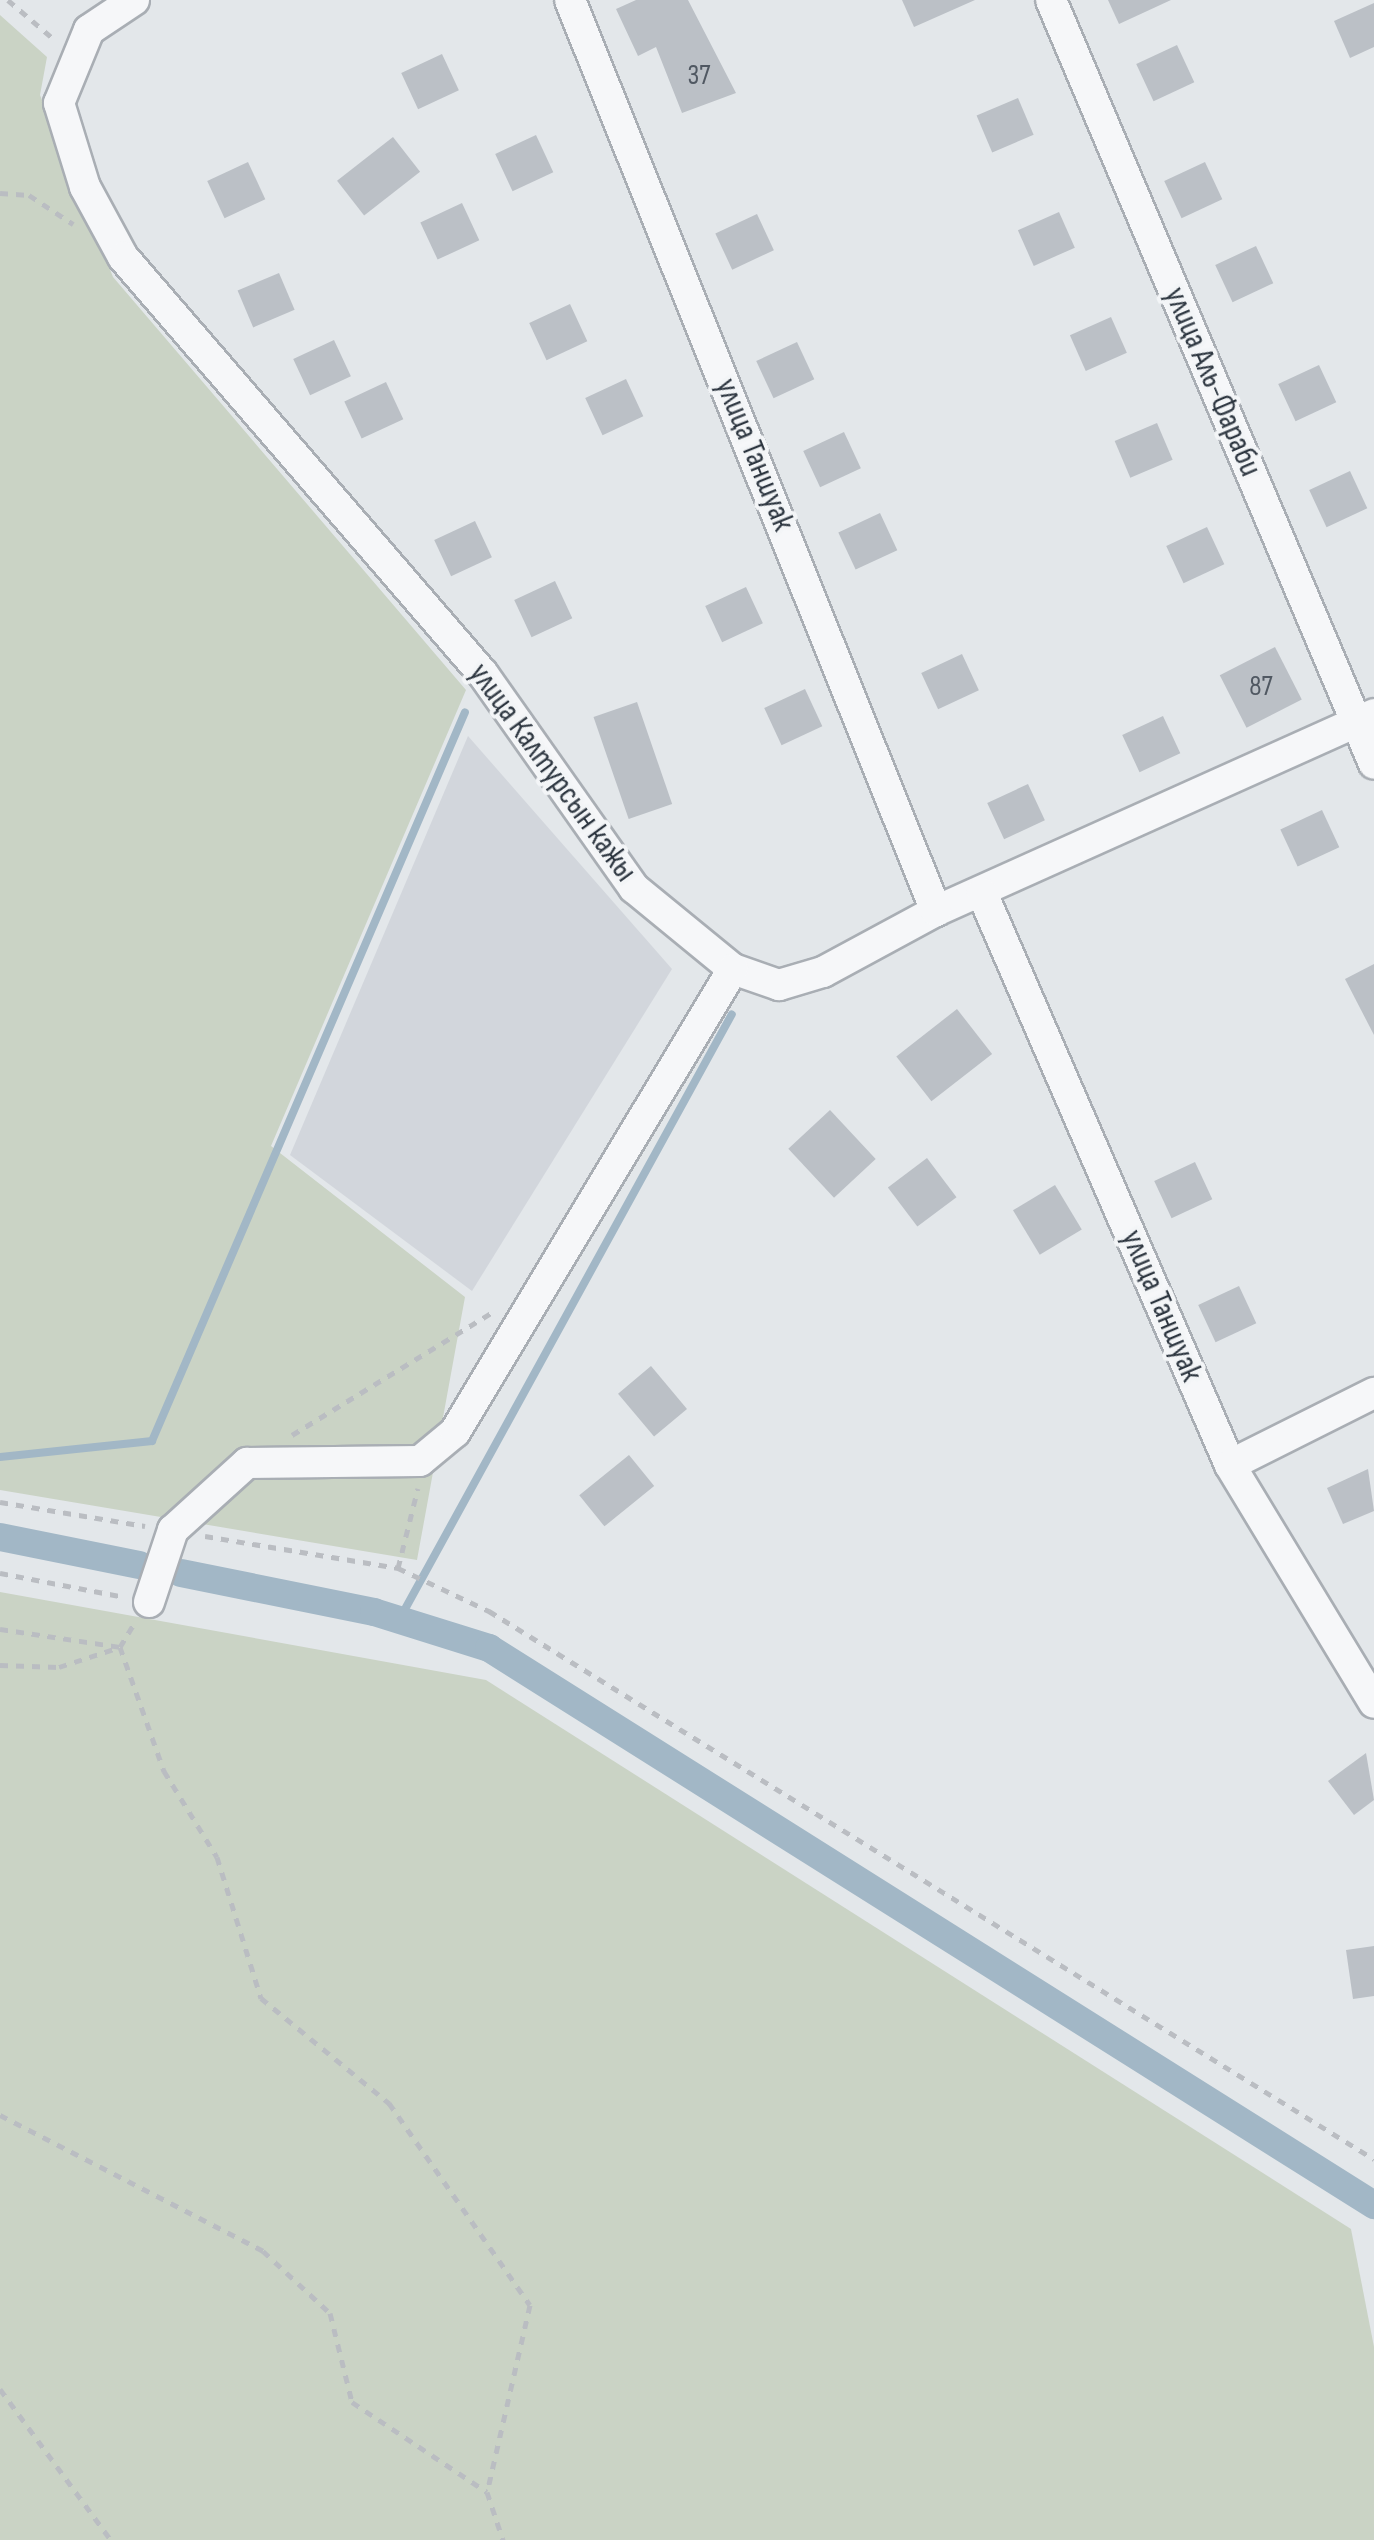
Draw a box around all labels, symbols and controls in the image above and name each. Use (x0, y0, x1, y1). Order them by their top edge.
house number: 37 (688, 59, 710, 93)
street label: улица Аль-Фараби (1155, 282, 1269, 482)
street label: улица Таншуак (706, 373, 802, 537)
street label: улица Калтурсын кажы (460, 656, 644, 890)
house number: 87 (1249, 670, 1273, 704)
street label: улица Таншуак (1112, 1224, 1210, 1388)

